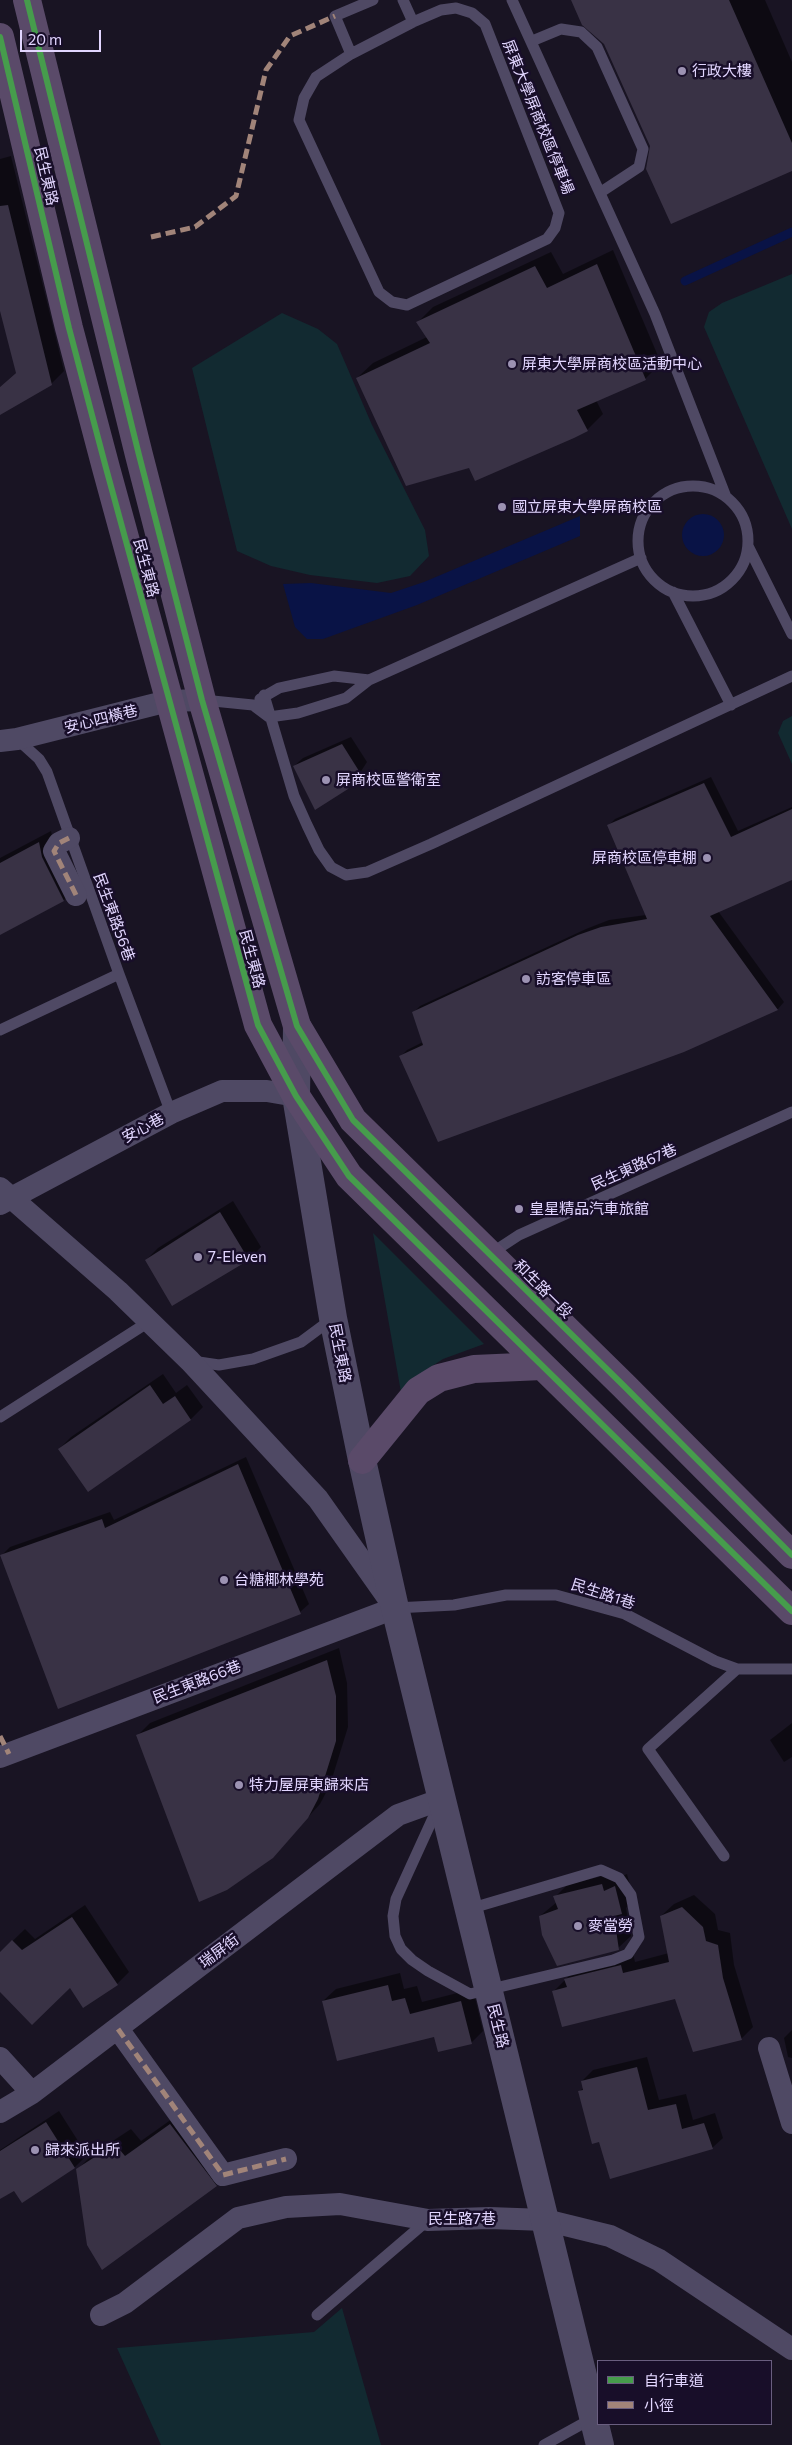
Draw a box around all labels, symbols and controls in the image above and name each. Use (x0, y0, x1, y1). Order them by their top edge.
scale bar (22, 20, 104, 52)
text: 20 m (28, 30, 62, 48)
street label: 屏東大學屏商校區停車場 (499, 37, 577, 197)
place label: 行政大樓 (692, 62, 752, 80)
marker: 行政大樓 (676, 65, 688, 77)
street label: 民生東路 (30, 145, 62, 207)
place label: 屏東大學屏商校區活動中心 (522, 355, 702, 373)
marker: 屏東大學屏商校區活動中心 (506, 358, 518, 370)
place label: 國立屏東大學屏商校區 (512, 498, 662, 516)
marker: 國立屏東大學屏商校區 (496, 501, 508, 513)
street label: 民生東路 (130, 537, 162, 599)
street label: 安心四橫巷 (62, 701, 140, 737)
place label: 屏商校區警衛室 (336, 771, 441, 789)
marker: 屏商校區警衛室 (320, 774, 332, 786)
place label: 屏商校區停車棚 (592, 849, 697, 867)
marker: 屏商校區停車棚 (701, 852, 713, 864)
street label: 民生東路56巷 (90, 870, 138, 964)
street label: 民生東路 (236, 928, 268, 990)
place label: 訪客停車區 (536, 970, 611, 988)
marker: 訪客停車區 (520, 973, 532, 985)
street label: 安心巷 (119, 1109, 167, 1147)
street label: 民生東路67巷 (588, 1140, 680, 1194)
place label: 皇星精品汽車旅館 (529, 1200, 649, 1218)
marker: 皇星精品汽車旅館 (513, 1203, 525, 1215)
place label: 7-Eleven (208, 1248, 267, 1266)
marker: 7-Eleven (192, 1251, 204, 1263)
street label: 和生路一段 (510, 1256, 576, 1322)
street label: 民生東路 (325, 1322, 355, 1384)
place label: 台糖椰林學苑 (234, 1571, 324, 1589)
marker: 台糖椰林學苑 (218, 1574, 230, 1586)
street label: 民生路1巷 (569, 1575, 637, 1613)
street label: 民生東路66巷 (150, 1657, 244, 1707)
place label: 特力屋屏東歸來店 (249, 1776, 369, 1794)
marker: 特力屋屏東歸來店 (233, 1779, 245, 1791)
place label: 麥當勞 (588, 1917, 633, 1935)
marker: 麥當勞 (572, 1920, 584, 1932)
street label: 瑞屏街 (196, 1930, 242, 1972)
street label: 民生路 (484, 2002, 512, 2050)
place label: 歸來派出所 (45, 2141, 120, 2159)
marker: 歸來派出所 (29, 2144, 41, 2156)
street label: 民生路7巷 (428, 2210, 496, 2228)
legend (597, 2360, 772, 2425)
text: 自行車道 (644, 2371, 704, 2389)
text: 小徑 (644, 2396, 674, 2414)

